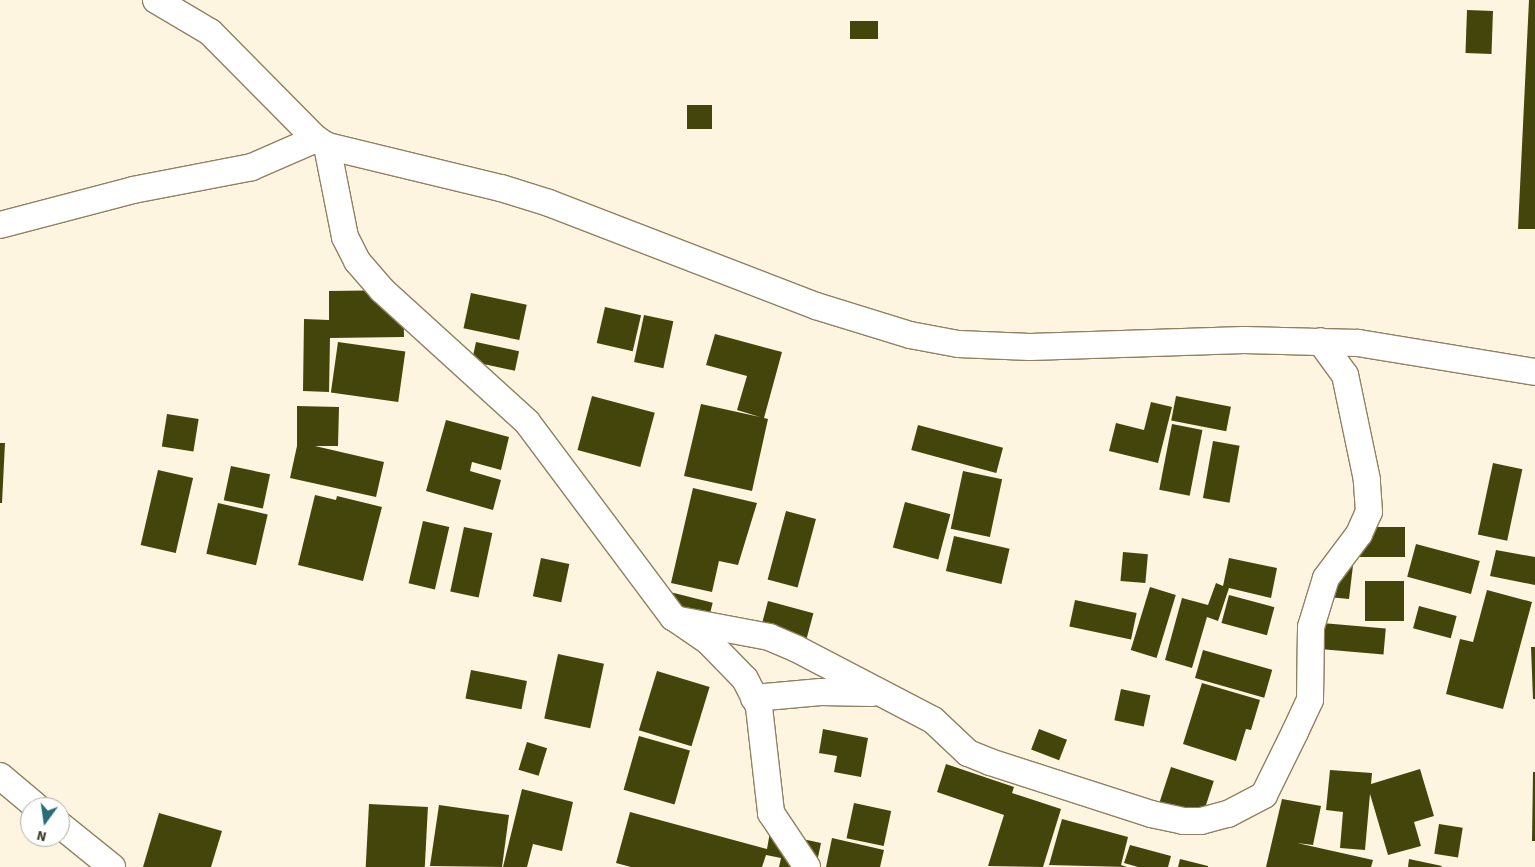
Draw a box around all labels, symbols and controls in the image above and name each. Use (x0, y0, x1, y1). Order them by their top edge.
north arrow (20, 797, 70, 847)
text: N (35, 825, 49, 846)

